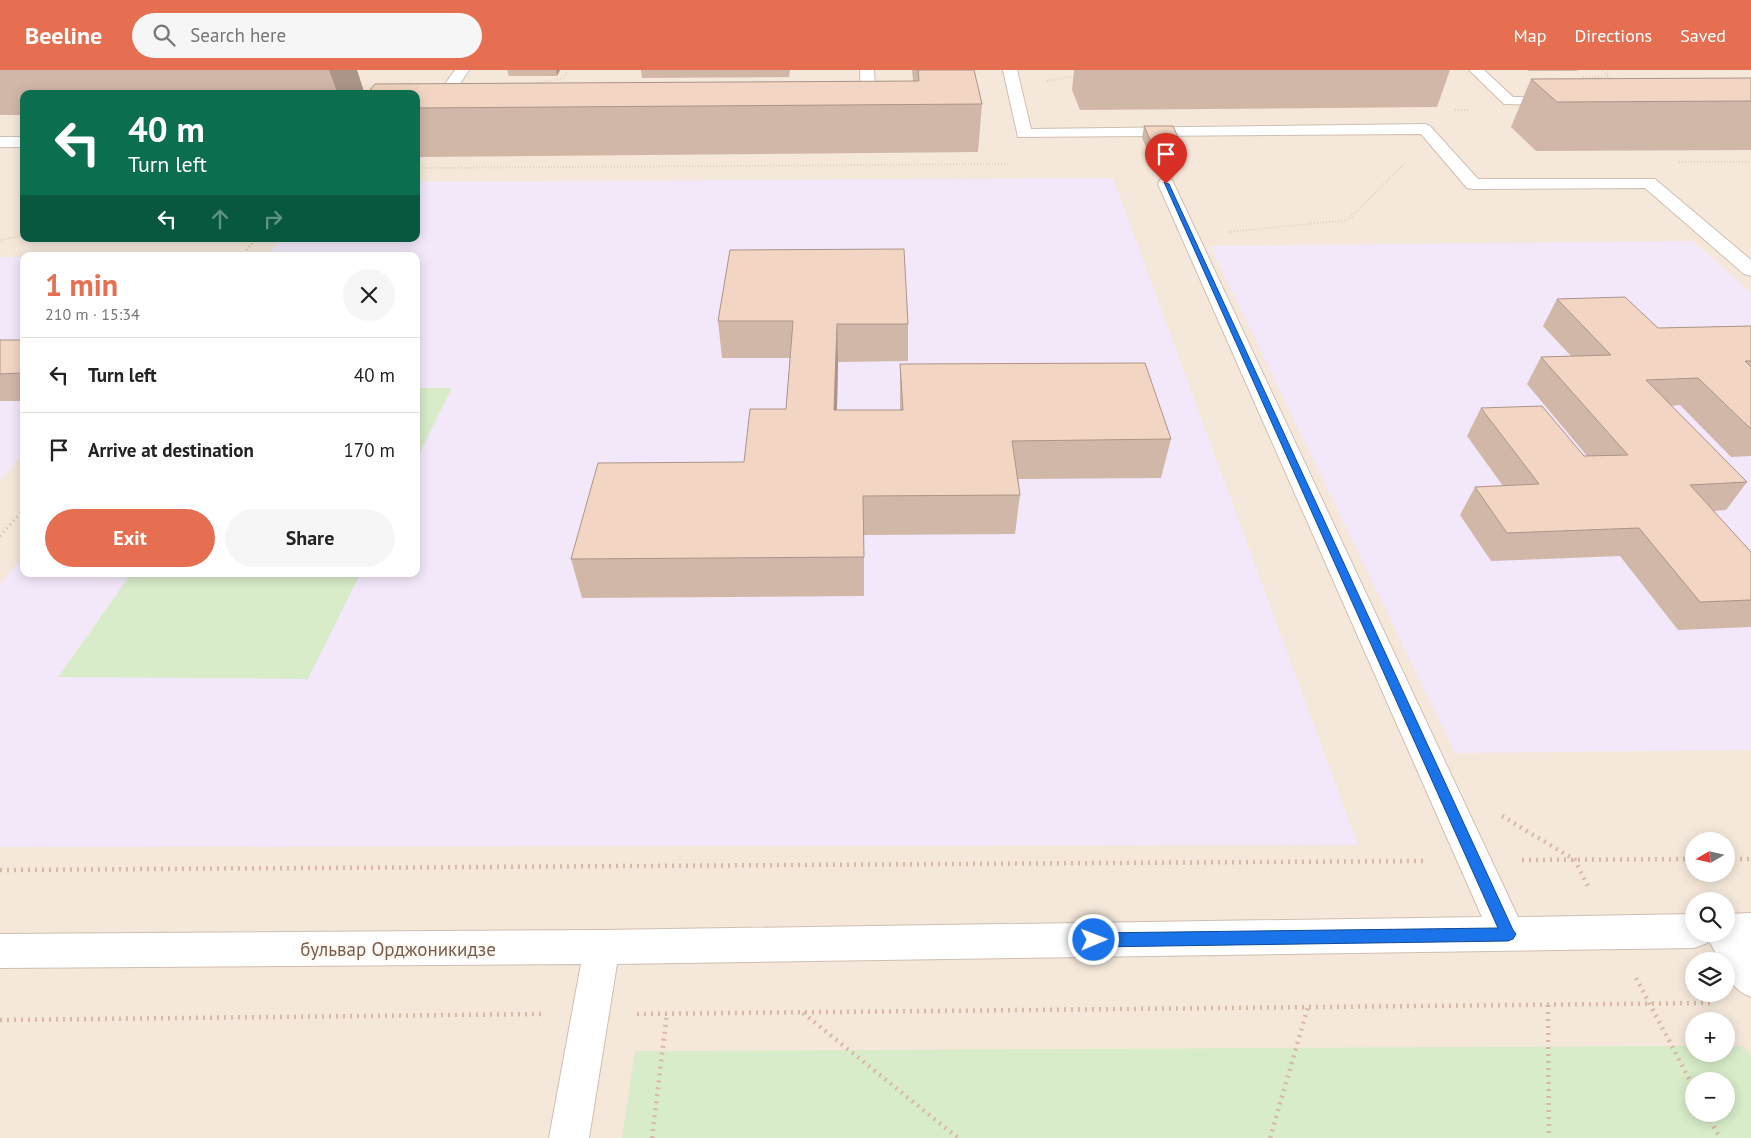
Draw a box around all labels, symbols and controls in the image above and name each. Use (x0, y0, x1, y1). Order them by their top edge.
search box (132, 13, 482, 58)
text: Beeline (25, 20, 102, 51)
icon: search (150, 21, 178, 49)
text: Search here (190, 23, 286, 47)
text: Map (1514, 24, 1546, 47)
text: Directions (1574, 24, 1652, 47)
text: Saved (1680, 24, 1726, 47)
text: 40 m (128, 106, 205, 152)
icon: left (45, 110, 110, 175)
pin (1145, 133, 1187, 184)
icon: arrive (1152, 140, 1180, 168)
text: Turn left (128, 150, 207, 178)
icon: left (153, 205, 181, 233)
icon: ahead (206, 205, 234, 233)
icon: right (259, 205, 287, 233)
text: 1 min (45, 265, 118, 304)
button: close (343, 269, 395, 321)
text: 210 m · 15:34 (45, 304, 140, 324)
icon: left (45, 361, 73, 389)
text: Turn left (88, 363, 157, 387)
text: 40 m (354, 363, 395, 387)
icon: arrive (45, 436, 73, 464)
text: Arrive at destination (88, 438, 254, 462)
text: 170 m (343, 438, 395, 462)
button: Exit (45, 509, 215, 567)
button: Share (225, 509, 395, 567)
north arrow (1685, 832, 1735, 882)
map controls (1685, 832, 1735, 1122)
button: search (1685, 892, 1735, 942)
position arrow (1067, 913, 1119, 965)
street label: бульвар Орджоникидзе (300, 937, 496, 961)
button: layers (1685, 952, 1735, 1002)
button: + (1685, 1012, 1735, 1062)
button: − (1685, 1072, 1735, 1122)

